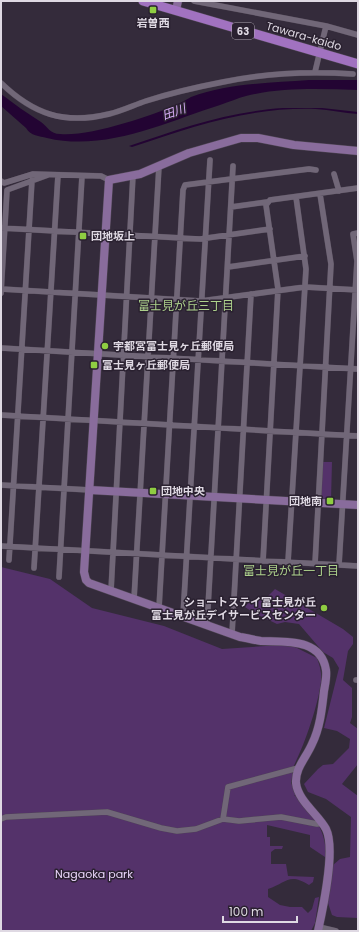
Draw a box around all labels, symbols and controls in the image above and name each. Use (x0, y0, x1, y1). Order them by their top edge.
marker: 岩曽西 (148, 5, 158, 15)
place label: 岩曽西 (137, 15, 170, 31)
street label: Tawara-kaido (264, 18, 344, 54)
road number: 63 (232, 23, 254, 39)
water label: 田川 (160, 99, 190, 123)
place label: 団地坂上 (91, 228, 135, 244)
marker: 団地坂上 (78, 231, 88, 241)
district label: 富士見が丘三丁目 (138, 297, 234, 314)
place label: 宇都宮富士見ヶ丘郵便局 (113, 338, 234, 354)
marker: 宇都宮富士見ヶ丘郵便局 (100, 341, 110, 351)
place label: 富士見ヶ丘郵便局 (102, 357, 190, 373)
marker: 富士見ヶ丘郵便局 (89, 360, 99, 370)
place label: 団地中央 (161, 483, 205, 499)
marker: 団地中央 (148, 486, 158, 496)
place label: 団地南 (289, 493, 322, 509)
marker: 団地南 (325, 496, 335, 506)
district label: 富士見が丘一丁目 (243, 562, 339, 579)
place label: ショートステイ富士見が丘 富士見が丘デイサービスセンター (151, 594, 316, 623)
marker: ショートステイ富士見が丘 富士見が丘デイサービスセンター (319, 603, 329, 613)
park label: Nagaoka park (55, 866, 133, 882)
scale bar (223, 898, 297, 924)
text: 100 m (229, 903, 263, 920)

